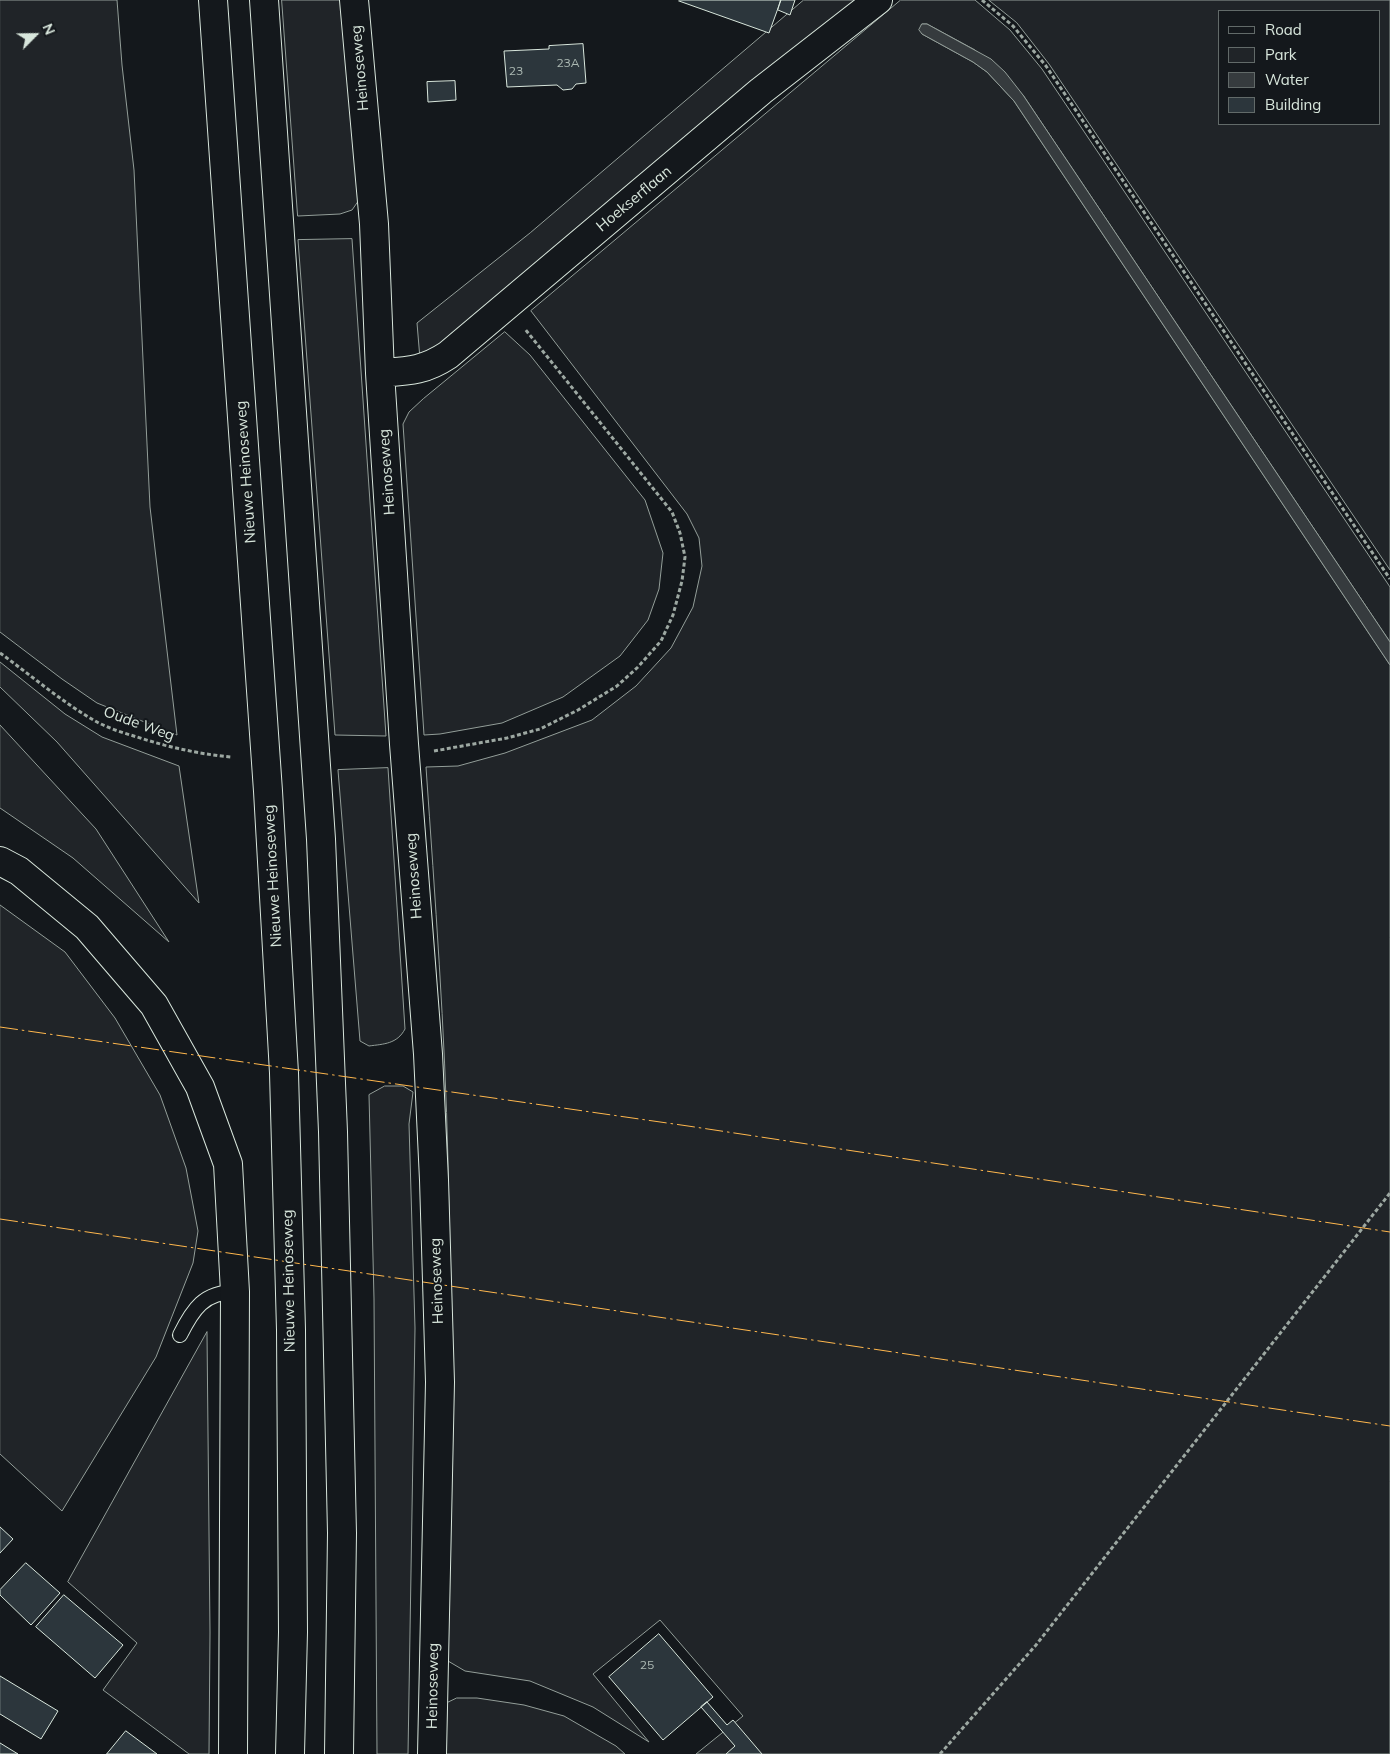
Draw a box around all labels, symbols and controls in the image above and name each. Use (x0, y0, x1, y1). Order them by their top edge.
north arrow (10, 10, 60, 60)
legend (1218, 10, 1380, 125)
text: Road (1265, 20, 1302, 39)
text: N (38, 21, 59, 38)
street label: Heinoseweg (347, 24, 373, 112)
text: Park (1265, 45, 1297, 64)
house number: 23A (556, 56, 580, 70)
house number: 23 (509, 64, 523, 78)
text: Water (1265, 70, 1309, 89)
text: Building (1265, 95, 1321, 114)
street label: Hoekserflaan (593, 162, 675, 236)
street label: Nieuwe Heinoseweg (232, 400, 260, 544)
street label: Heinoseweg (375, 428, 399, 516)
street label: Oude Weg (101, 703, 177, 745)
street label: Nieuwe Heinoseweg (260, 804, 286, 948)
street label: Heinoseweg (402, 832, 426, 920)
street label: Nieuwe Heinoseweg (279, 1209, 299, 1353)
street label: Heinoseweg (427, 1238, 447, 1324)
street label: Heinoseweg (423, 1643, 443, 1729)
house number: 25 (640, 1658, 654, 1672)

